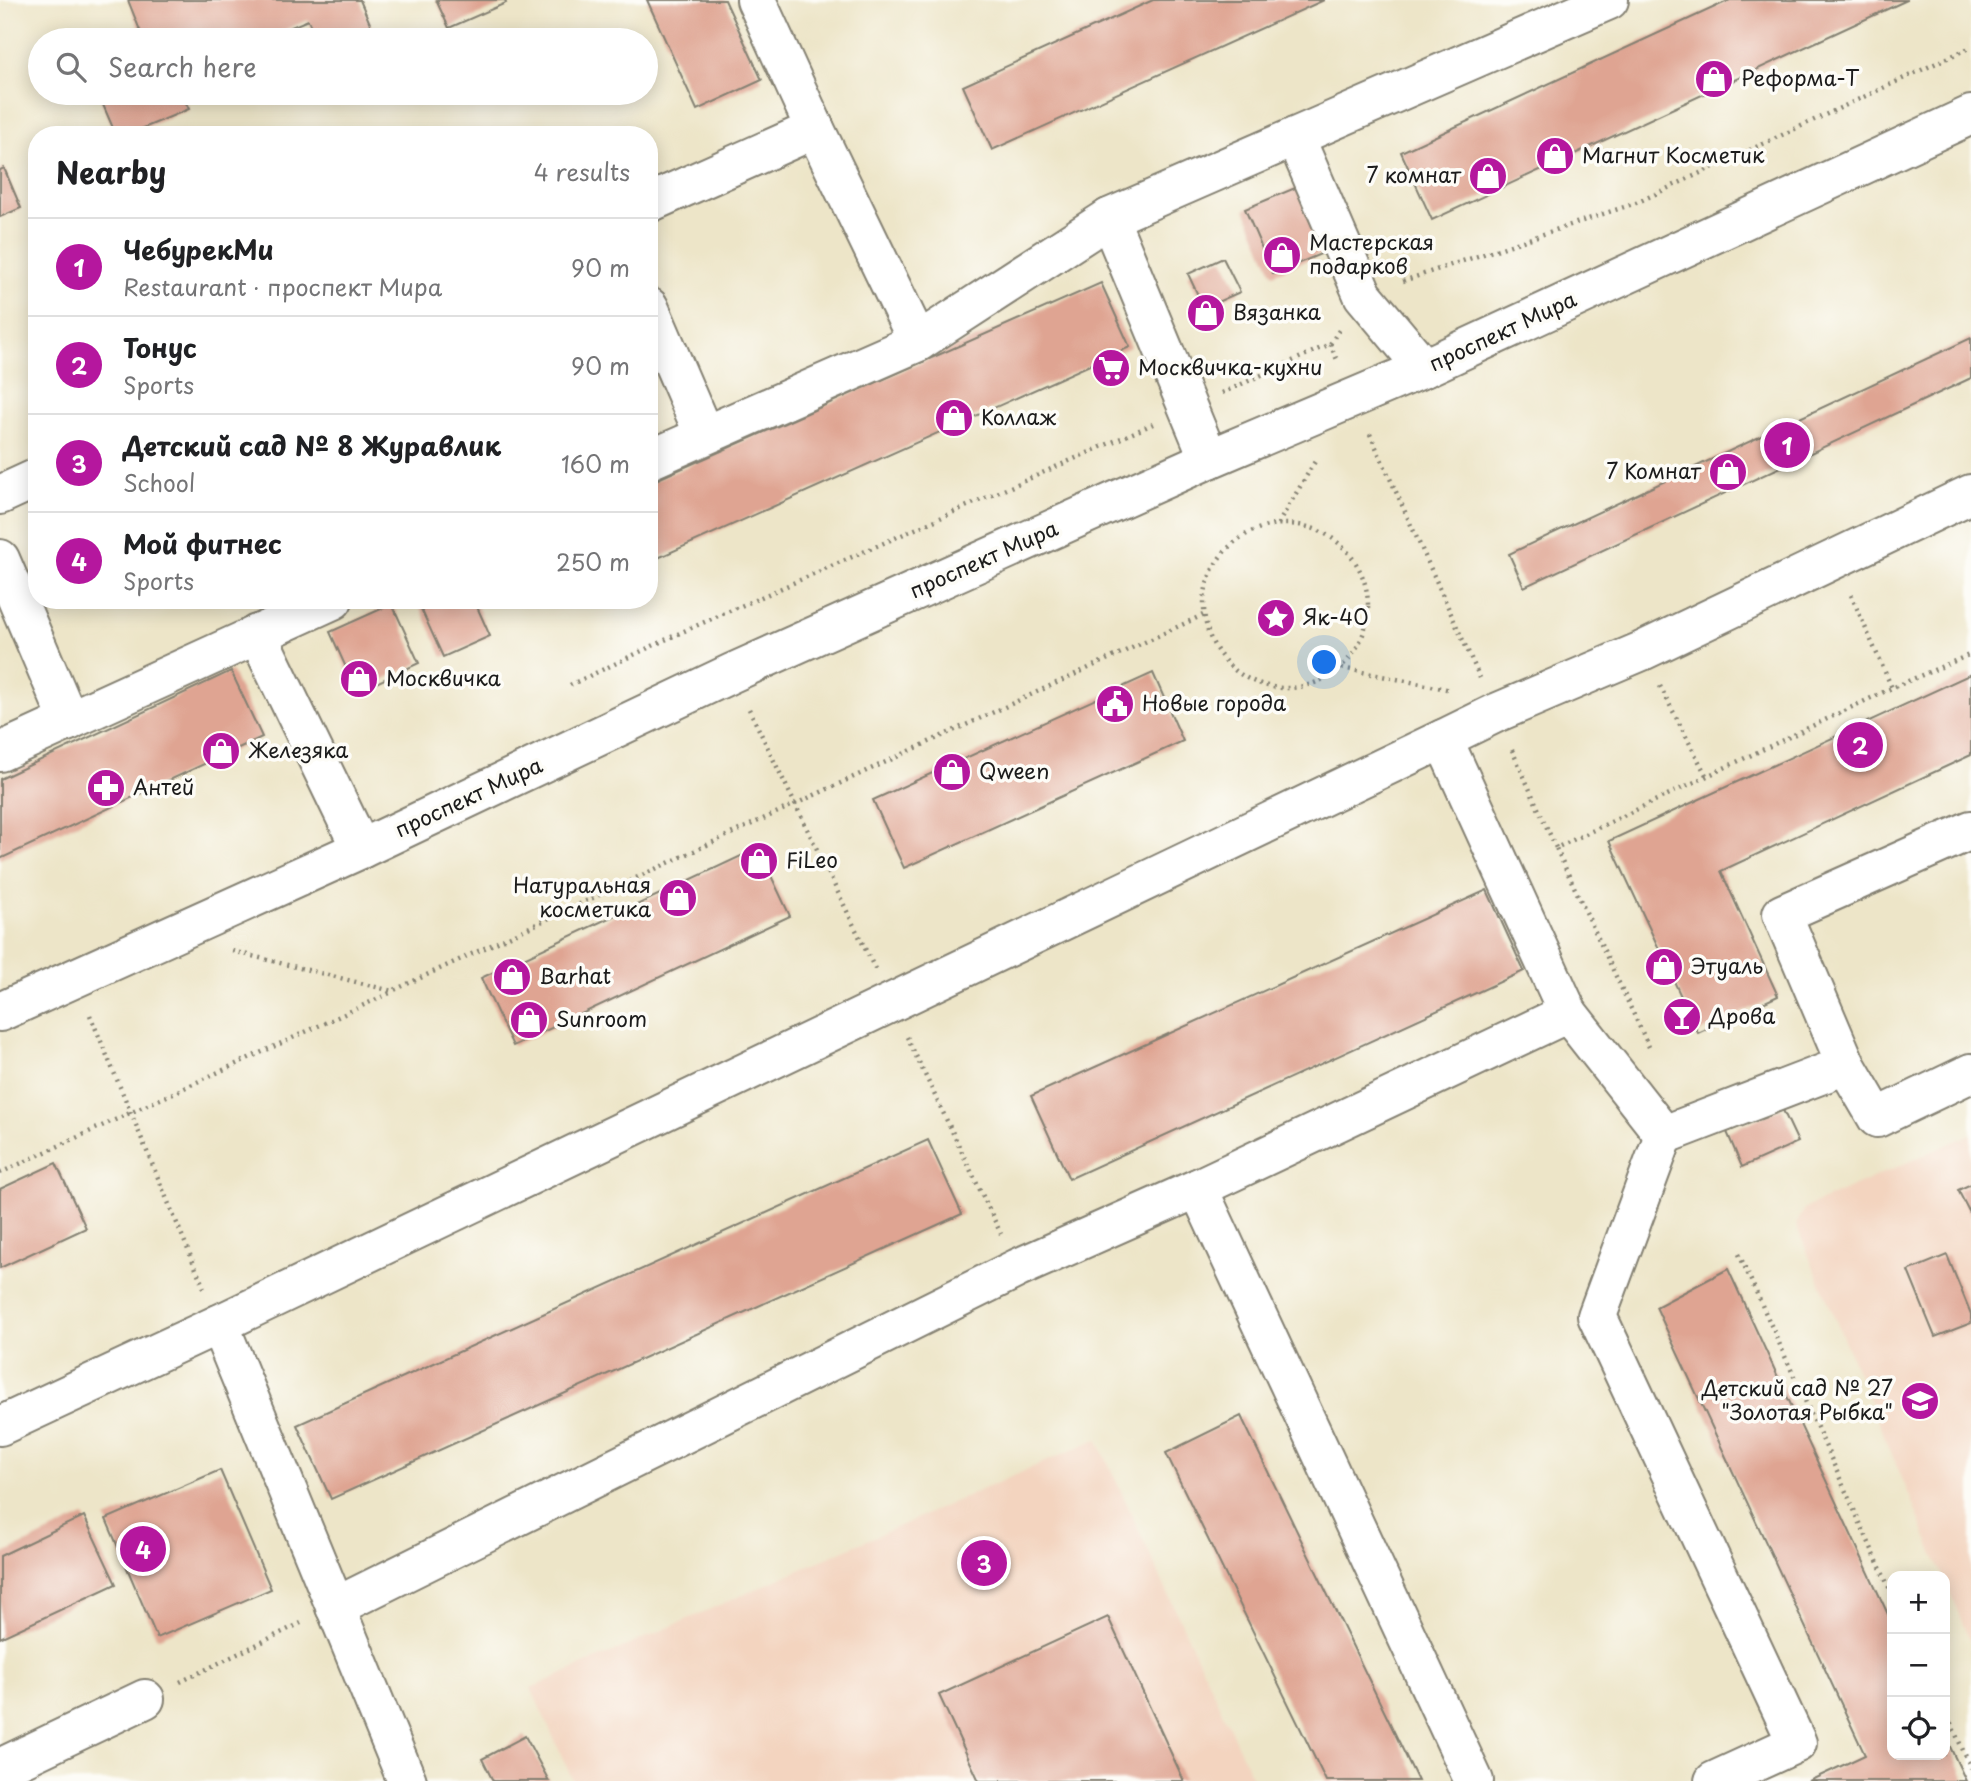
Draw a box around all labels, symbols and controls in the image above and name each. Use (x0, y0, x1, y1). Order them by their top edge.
search box (28, 28, 658, 105)
text: Search here (108, 47, 257, 86)
icon: search (52, 48, 90, 86)
shop icon: Реформа-Т (1693, 58, 1735, 100)
place label: Реформа-Т (1741, 61, 1860, 93)
shop icon: Магнит Косметик (1534, 135, 1576, 177)
place label: Магнит Косметик (1582, 138, 1765, 170)
text: Nearby (56, 149, 166, 194)
text: 4 results (534, 154, 630, 189)
shop icon: 7 комнат (1467, 155, 1509, 197)
place label: 7 комнат (1366, 158, 1462, 190)
place label: Мастерская подарков (1309, 225, 1434, 281)
text: ЧебурекМи (123, 230, 274, 269)
shop icon: Мастерская подарков (1261, 234, 1303, 276)
text: 1 (74, 250, 85, 285)
text: 90 m (571, 250, 630, 285)
text: Restaurant · проспект Мира (123, 269, 442, 304)
street label: проспект Мира (1423, 282, 1582, 378)
shop icon: Вязанка (1185, 292, 1227, 334)
place label: Вязанка (1233, 295, 1321, 327)
text: Тонус (123, 328, 197, 367)
supermarket icon: Москвичка-кухни (1090, 347, 1132, 389)
text: 2 (71, 348, 87, 383)
text: 90 m (571, 348, 630, 383)
place label: Москвичка-кухни (1138, 350, 1323, 382)
text: Sports (123, 367, 194, 402)
shop icon: Коллаж (933, 397, 975, 439)
place label: Коллаж (981, 400, 1056, 432)
pin: 1 (1764, 419, 1810, 471)
text: Детский сад № 8 Журавлик (123, 426, 501, 465)
text: 3 (71, 446, 87, 481)
text: 160 m (561, 446, 630, 481)
shop icon: 7 Комнат (1707, 451, 1749, 493)
place label: 7 Комнат (1606, 454, 1702, 486)
text: School (123, 465, 195, 500)
street label: проспект Мира (904, 511, 1063, 605)
text: Мой фитнес (123, 524, 282, 563)
text: 4 (71, 544, 87, 579)
text: 250 m (556, 544, 630, 579)
text: Sports (123, 563, 194, 598)
place icon: Як-40 (1255, 597, 1297, 639)
place label: Як-40 (1303, 600, 1369, 632)
your location (1307, 645, 1341, 679)
shop icon: Москвичка (338, 658, 380, 700)
place label: Москвичка (386, 661, 502, 693)
public building icon: Новые города (1094, 683, 1136, 725)
place label: Новые города (1142, 686, 1286, 718)
pin: 2 (1837, 719, 1883, 771)
shop icon: Железяка (200, 730, 242, 772)
place label: Железяка (248, 733, 348, 765)
street label: проспект Мира (389, 748, 548, 844)
shop icon: Qween (931, 751, 973, 793)
place label: Qween (979, 754, 1049, 786)
pharmacy icon: Антей (85, 767, 127, 809)
place label: Антей (133, 770, 194, 802)
shop icon: FiLeo (738, 840, 780, 882)
place label: FiLeo (786, 843, 838, 875)
place label: Натуральная косметика (513, 868, 652, 924)
shop icon: Натуральная косметика (657, 877, 699, 919)
shop icon: Этуаль (1643, 946, 1685, 988)
place label: Этуаль (1691, 949, 1763, 981)
shop icon: Barhat (491, 956, 533, 998)
place label: Barhat (539, 959, 611, 991)
bar icon: Дрова (1661, 996, 1703, 1038)
shop icon: Sunroom (508, 999, 550, 1041)
place label: Дрова (1708, 999, 1775, 1031)
place label: Sunroom (556, 1002, 647, 1034)
place label: Детский сад № 27 "Золотая Рыбка" (1701, 1371, 1893, 1427)
school or university icon: Детский сад № 27 "Золотая Рыбка" (1899, 1380, 1941, 1422)
pin: 4 (120, 1523, 166, 1575)
pin: 3 (961, 1537, 1007, 1589)
map controls (1887, 1571, 1950, 1760)
button: + (1887, 1571, 1950, 1634)
button: − (1887, 1634, 1950, 1697)
button: locate (1887, 1697, 1950, 1760)

